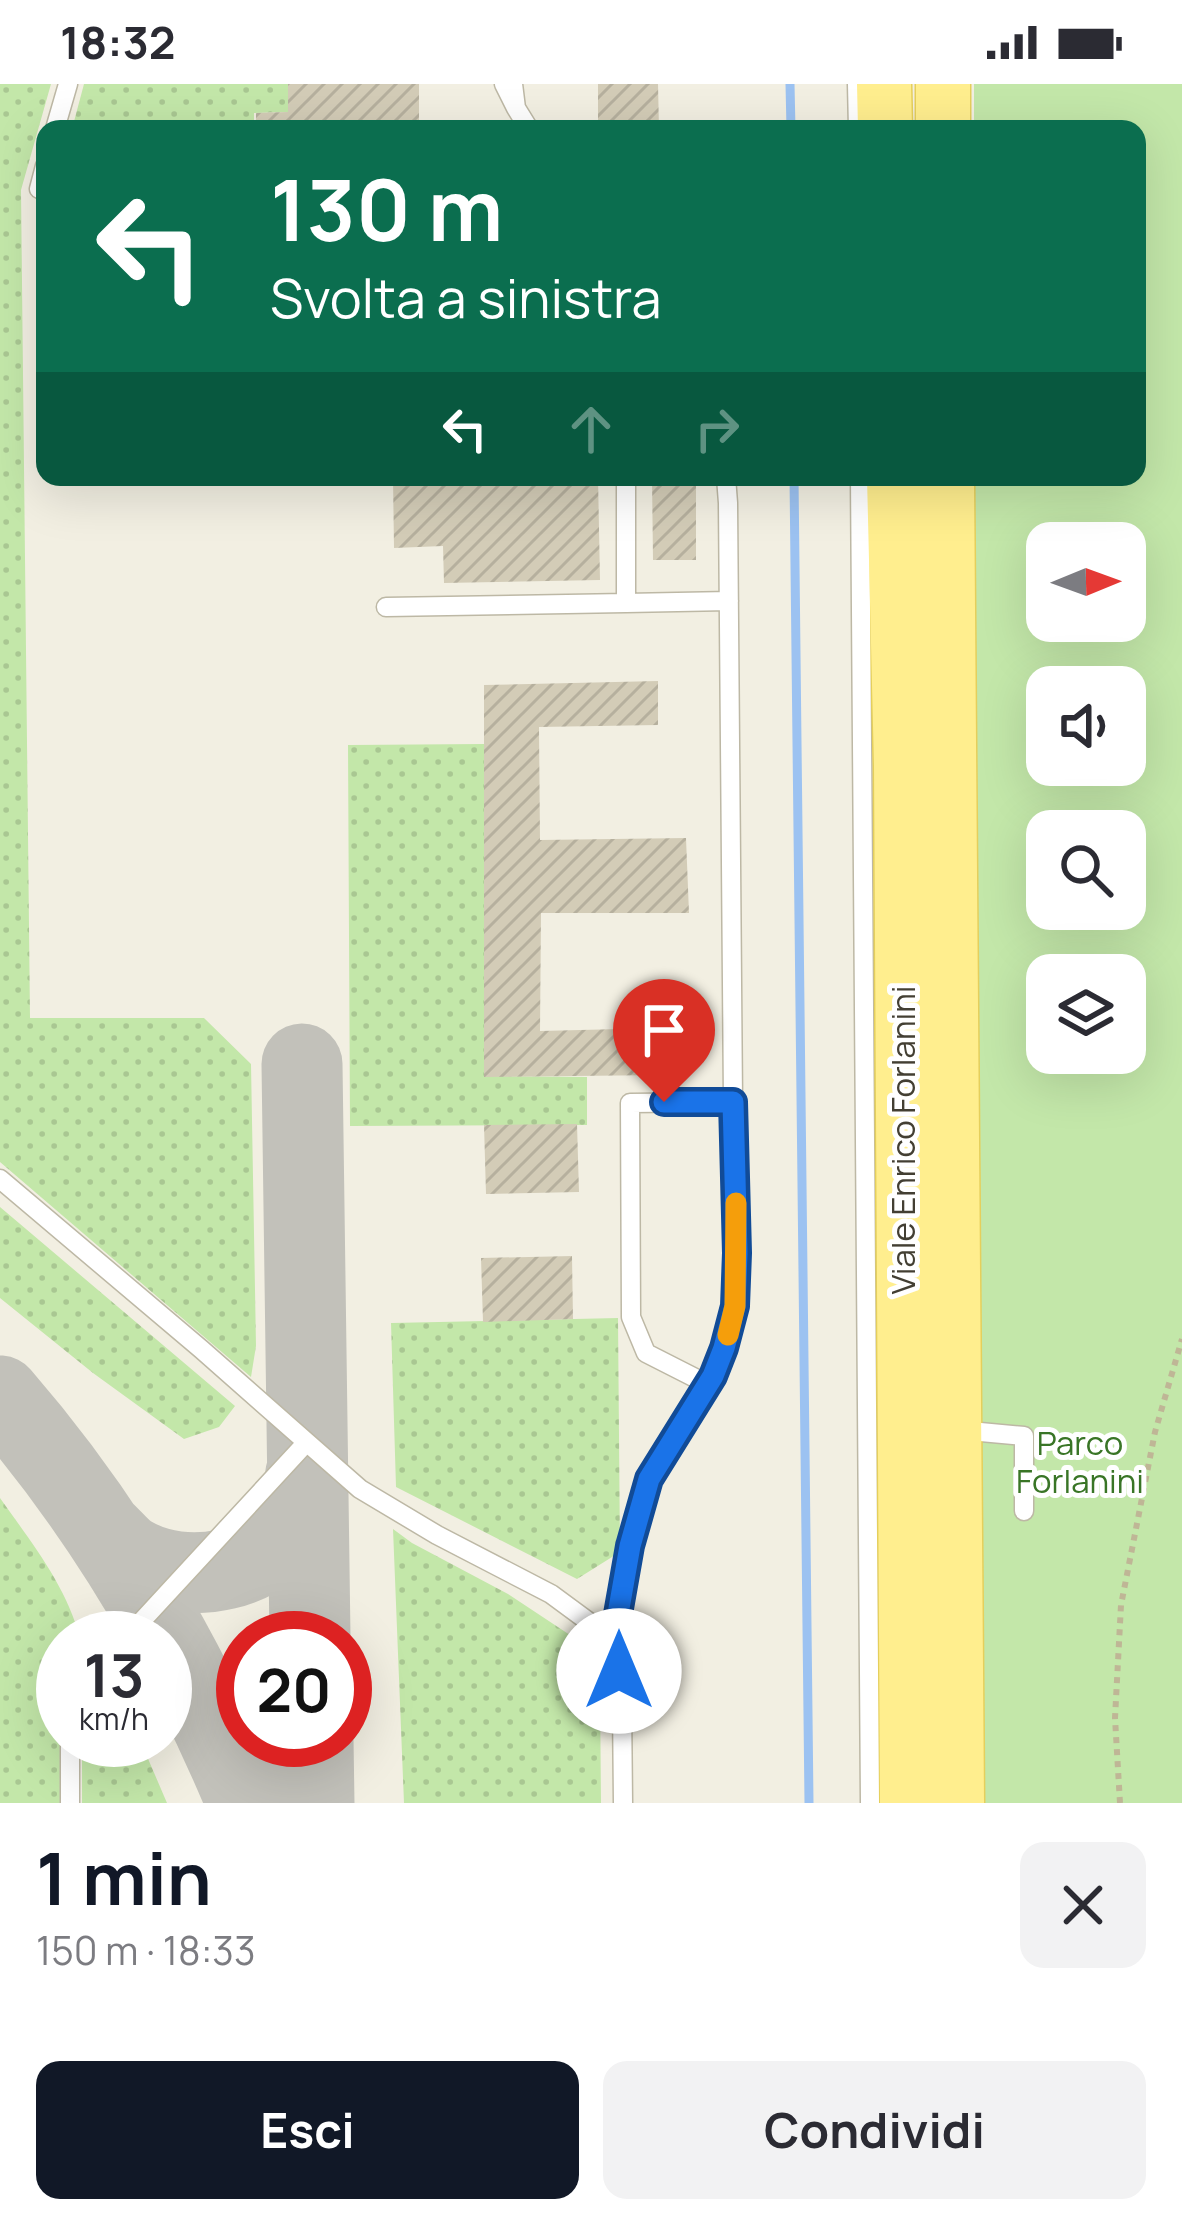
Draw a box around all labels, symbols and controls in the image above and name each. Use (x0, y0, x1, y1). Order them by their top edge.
text: 18:32 (60, 11, 176, 73)
text: 130 m (270, 151, 503, 266)
icon: left (72, 168, 228, 324)
text: Svolta a sinistra (270, 260, 661, 334)
icon: left (432, 396, 498, 462)
icon: ahead (558, 396, 624, 462)
icon: right (684, 396, 750, 462)
north arrow (1026, 522, 1146, 642)
map controls (1026, 522, 1146, 1074)
button: sound (1026, 666, 1146, 786)
button: search (1026, 810, 1146, 930)
button: layers (1026, 954, 1146, 1074)
pin (613, 979, 715, 1102)
street label: Viale Enrico Forlanini (880, 986, 925, 1294)
icon: arrive (631, 997, 697, 1063)
park label: Parco Forlanini (1016, 1420, 1144, 1503)
position arrow (556, 1608, 682, 1734)
speed limit sign: 20 (216, 1611, 372, 1767)
text: 13 (83, 1633, 145, 1715)
text: km/h (79, 1698, 149, 1739)
text: 1 min (36, 1828, 212, 1927)
button: close (1020, 1842, 1146, 1968)
text: 150 m · 18:33 (36, 1923, 255, 1977)
button: Esci (36, 2061, 579, 2199)
button: Condividi (603, 2061, 1146, 2199)

